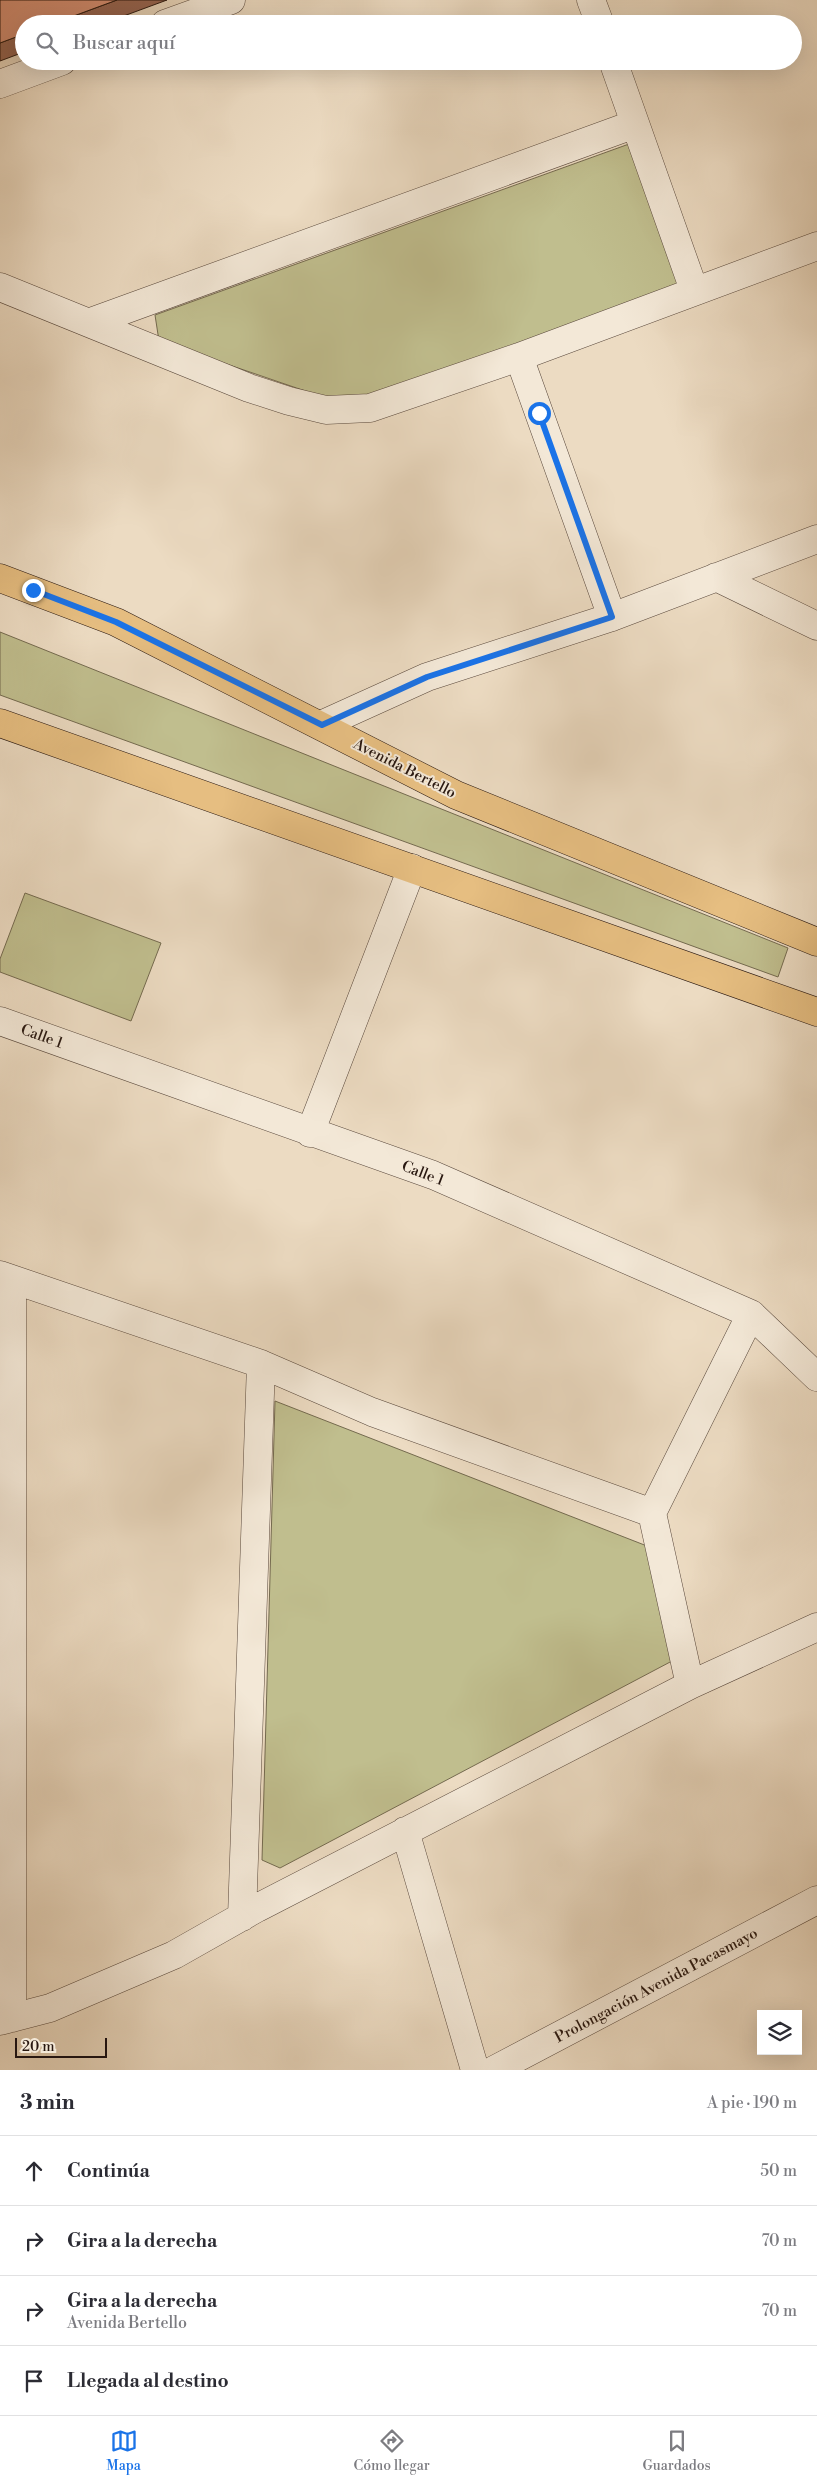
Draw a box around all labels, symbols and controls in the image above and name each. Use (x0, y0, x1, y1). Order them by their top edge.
search box (15, 15, 802, 70)
icon: search (33, 29, 61, 57)
text: Buscar aquí (73, 31, 175, 55)
route start (528, 402, 551, 425)
route end (22, 579, 45, 602)
street label: Avenida Bertello (349, 734, 459, 802)
street label: Calle 1 (18, 1020, 66, 1053)
street label: Calle 1 (399, 1157, 447, 1190)
street label: Prolongación Avenida Pacasmayo (551, 1924, 761, 2047)
map controls (757, 2010, 802, 2055)
button: layers (757, 2010, 802, 2055)
scale bar (15, 2035, 108, 2058)
text: 20 m (22, 2038, 54, 2056)
text: 3 min (20, 2090, 75, 2116)
text: A pie · 190 m (707, 2093, 797, 2113)
icon: ahead (20, 2157, 48, 2185)
text: Continúa (67, 2159, 150, 2183)
text: 50 m (760, 2161, 797, 2181)
icon: right (20, 2227, 48, 2255)
text: Gira a la derecha (67, 2229, 217, 2253)
text: 70 m (761, 2231, 797, 2251)
text: Gira a la derecha (67, 2289, 217, 2313)
icon: right (20, 2297, 48, 2325)
text: 70 m (761, 2301, 797, 2321)
text: Avenida Bertello (67, 2313, 187, 2333)
icon: arrive (20, 2367, 48, 2395)
text: Llegada al destino (67, 2369, 229, 2393)
tab: Mapa (106, 2427, 141, 2475)
tab: Cómo llegar (354, 2427, 430, 2475)
tab: Guardados (642, 2427, 711, 2475)

